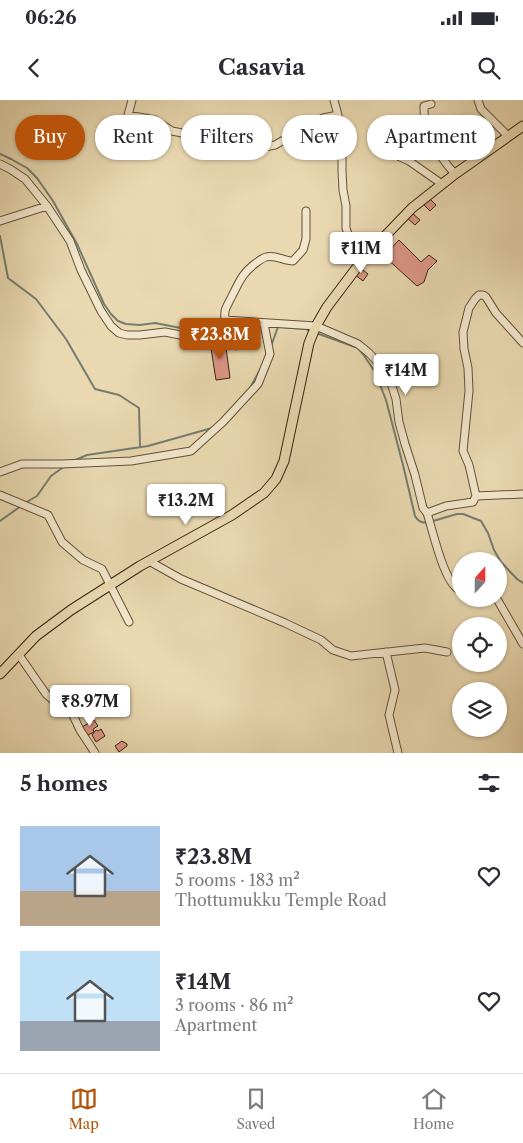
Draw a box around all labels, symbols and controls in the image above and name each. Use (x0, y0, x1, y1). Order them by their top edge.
text: 06:26 (25, 6, 77, 29)
icon: back (20, 54, 48, 82)
text: Casavia (218, 54, 305, 81)
icon: search (475, 54, 503, 82)
chip: Buy (15, 115, 85, 160)
chip: Rent (95, 115, 171, 160)
chip: Filters (181, 115, 272, 160)
chip: New (282, 115, 357, 160)
chip: Apartment (367, 115, 495, 160)
pin: ₹11M (331, 232, 391, 274)
text: ₹11M (341, 238, 381, 258)
pin: ₹23.8M (179, 318, 261, 360)
text: ₹23.8M (191, 324, 249, 344)
pin: ₹14M (376, 354, 436, 396)
text: ₹14M (385, 360, 427, 380)
pin: ₹13.2M (145, 484, 227, 526)
text: ₹13.2M (158, 490, 214, 510)
north arrow (452, 552, 508, 608)
map controls (452, 552, 507, 737)
button: locate (452, 617, 507, 672)
button: layers (452, 682, 507, 737)
pin: ₹8.97M (49, 684, 131, 727)
text: ₹8.97M (61, 691, 119, 711)
icon: filters (475, 769, 503, 797)
text: 5 homes (20, 771, 108, 796)
text: ₹23.8M (175, 844, 252, 869)
icon: home (60, 846, 120, 906)
icon: heart (475, 862, 503, 890)
text: 5 rooms · 183 m² (175, 870, 300, 890)
text: Thottumukku Temple Road (175, 890, 387, 910)
text: ₹14M (175, 969, 231, 994)
icon: home (60, 971, 120, 1031)
icon: heart (475, 987, 503, 1015)
text: 3 rooms · 86 m² (175, 995, 294, 1015)
text: Apartment (175, 1015, 257, 1035)
tab: Map (69, 1085, 99, 1133)
tab: Saved (237, 1085, 275, 1133)
tab: Home (413, 1085, 454, 1133)

